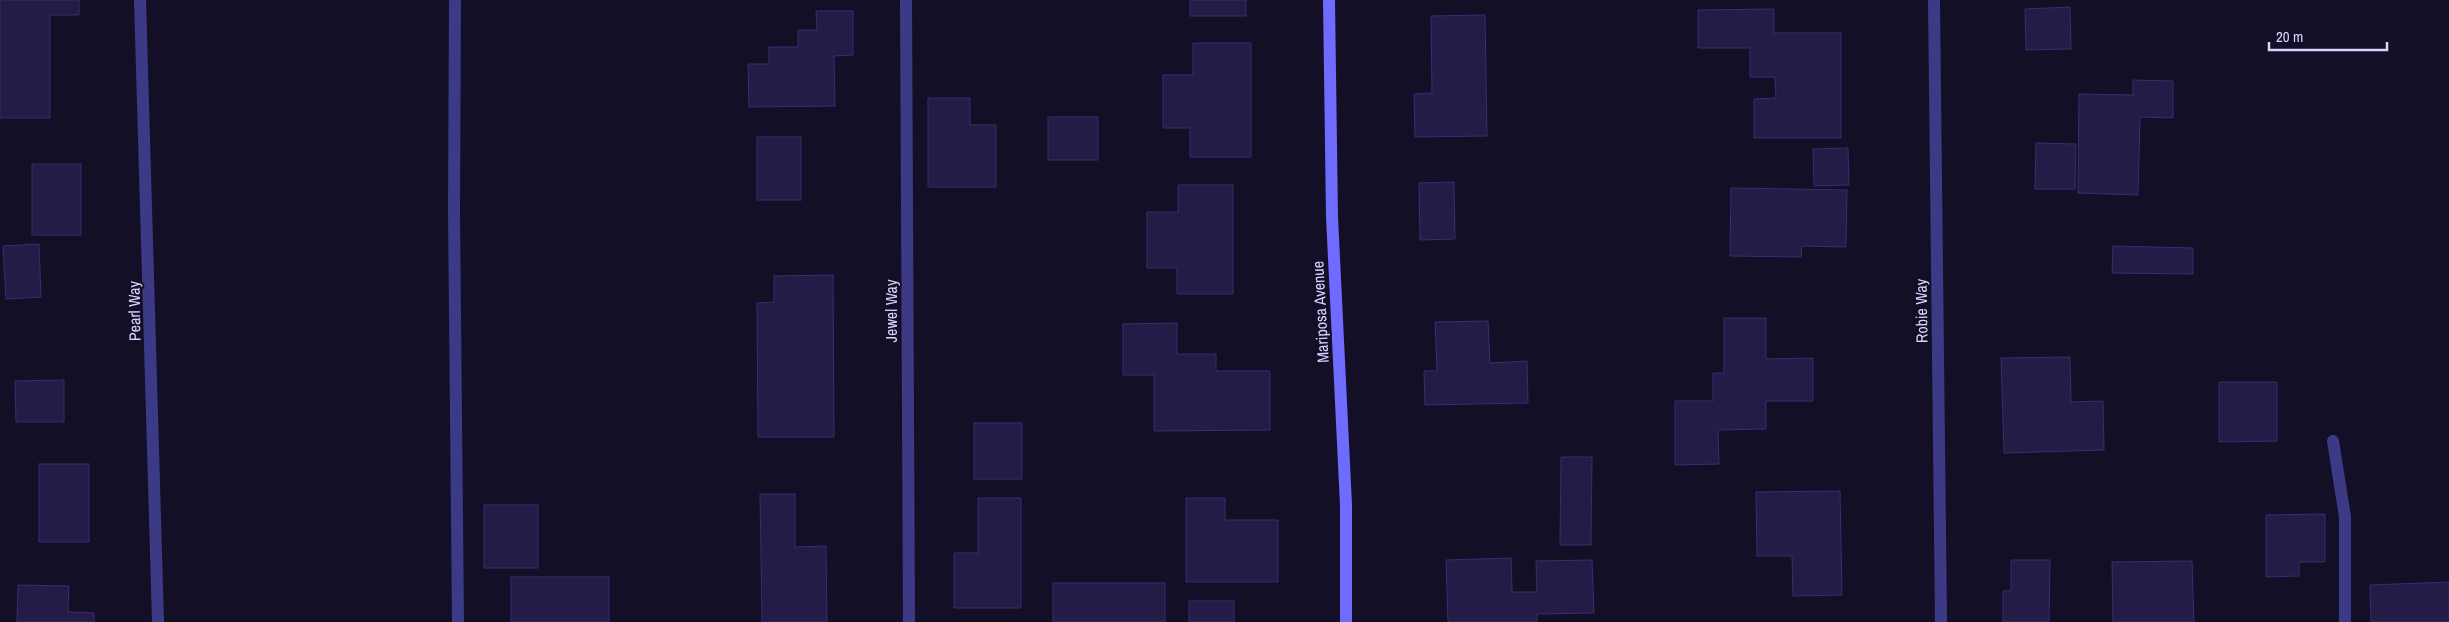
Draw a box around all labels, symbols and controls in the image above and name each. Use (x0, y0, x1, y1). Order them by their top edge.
scale bar (2269, 20, 2386, 52)
text: 20 m (2276, 26, 2303, 47)
street label: Mariposa Avenue (1306, 261, 1334, 363)
street label: Robie Way (1909, 278, 1933, 343)
street label: Jewel Way (880, 279, 902, 342)
street label: Pearl Way (122, 280, 146, 341)

